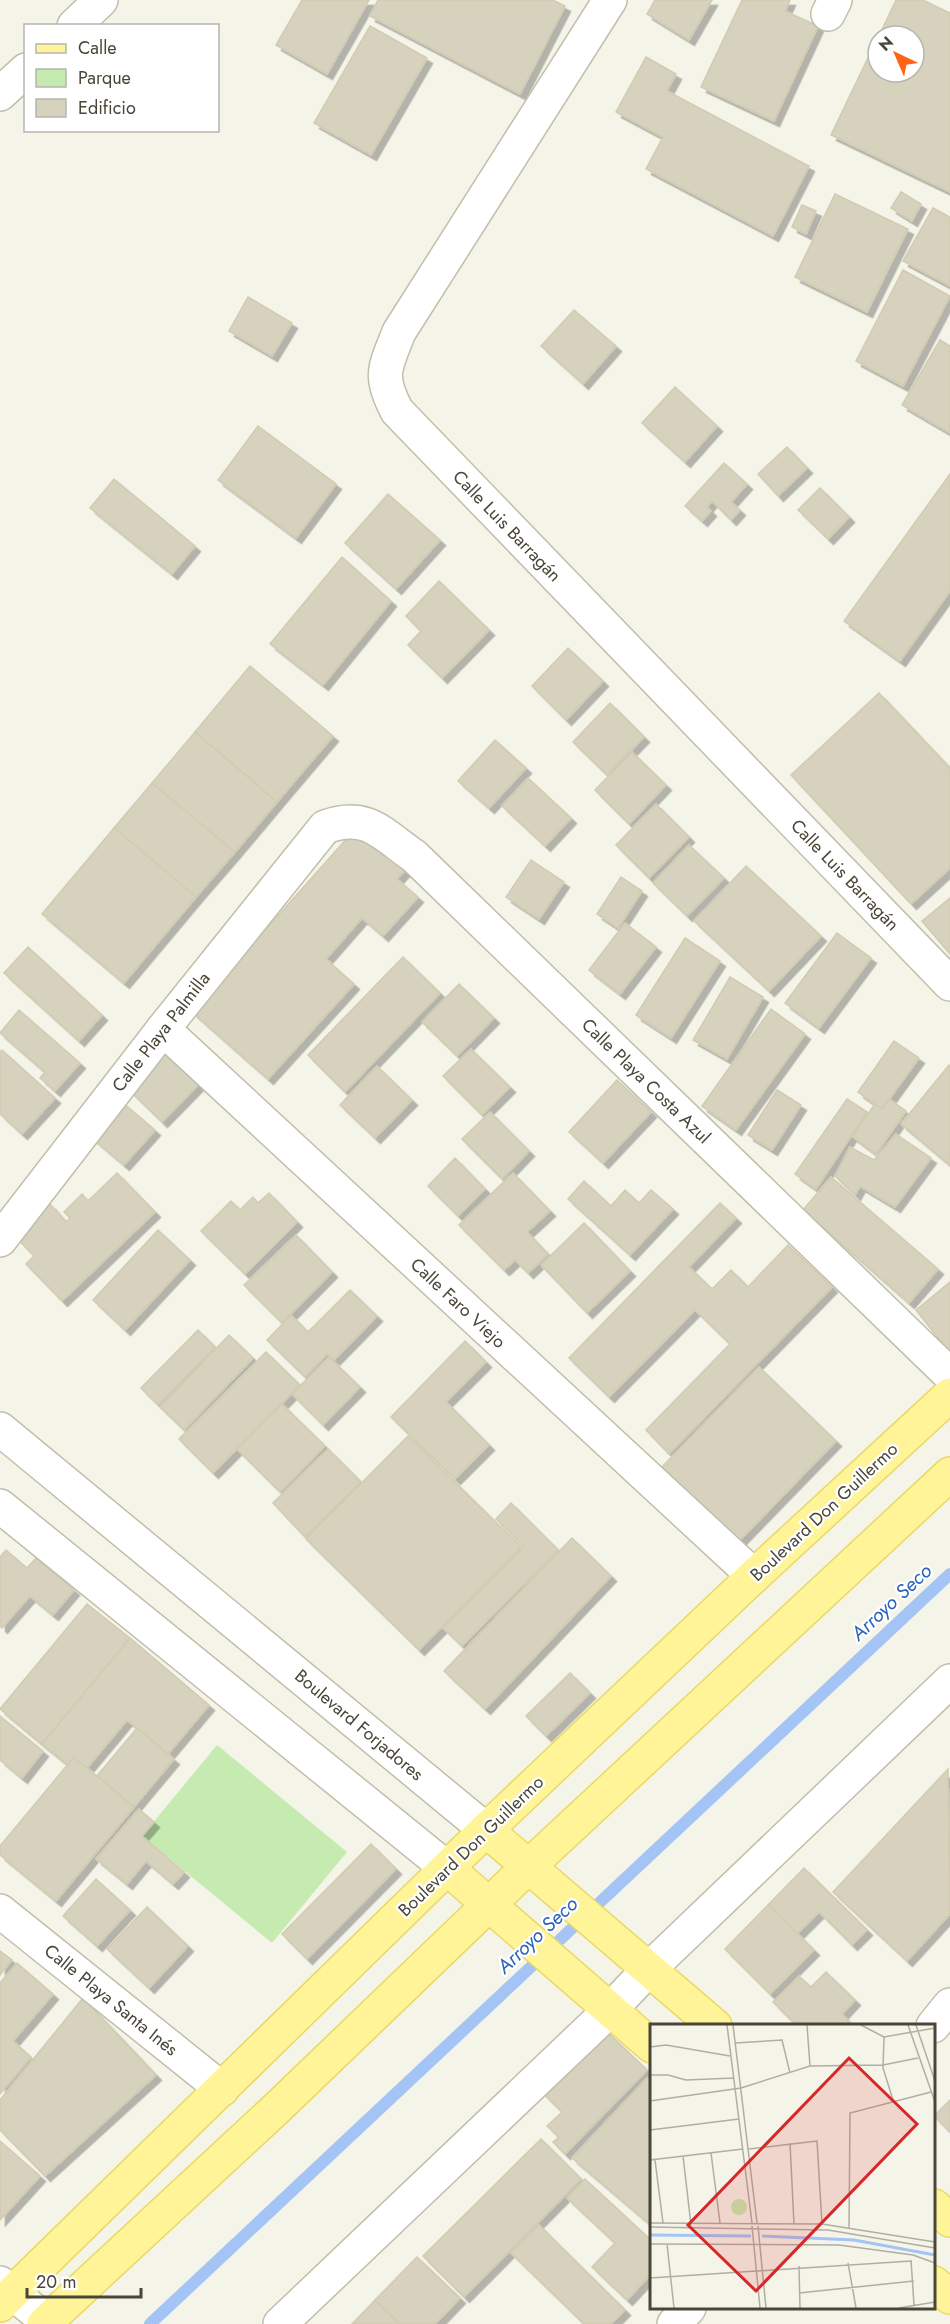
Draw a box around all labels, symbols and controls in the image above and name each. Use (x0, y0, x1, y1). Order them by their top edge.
legend (24, 24, 219, 132)
north arrow (866, 24, 926, 84)
text: N (873, 31, 898, 56)
text: Calle (78, 35, 117, 61)
text: Parque (78, 65, 131, 91)
text: Edificio (78, 95, 136, 121)
street label: Calle Luis Barragán (447, 464, 567, 588)
street label: Calle Luis Barragán (785, 813, 905, 937)
street label: Calle Playa Palmilla (106, 966, 216, 1098)
street label: Calle Playa Costa Azul (576, 1012, 716, 1150)
street label: Calle Faro Viejo (404, 1252, 512, 1354)
street label: Boulevard Don Guillermo (744, 1436, 904, 1587)
water label: Arroyo Seco (844, 1557, 939, 1648)
street label: Boulevard Forjadores (289, 1663, 429, 1787)
street label: Boulevard Don Guillermo (392, 1769, 550, 1923)
water label: Arroyo Seco (490, 1890, 585, 1981)
street label: Calle Playa Santa Inés (39, 1938, 183, 2062)
inset map (650, 2024, 935, 2309)
scale bar (27, 2261, 141, 2299)
text: 20 m (36, 2269, 76, 2295)

